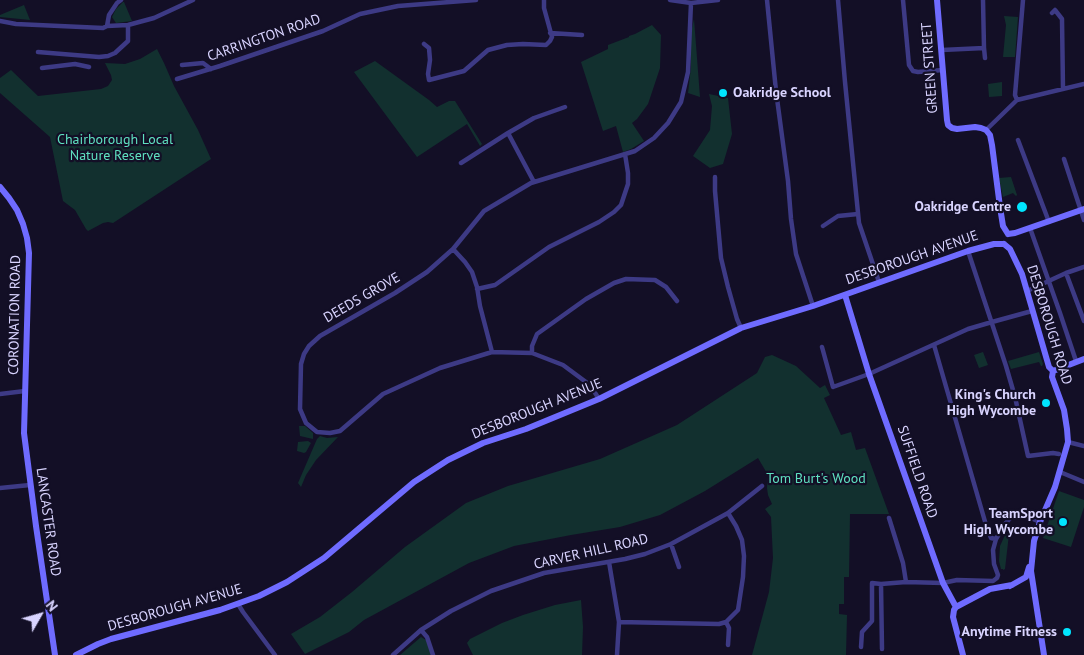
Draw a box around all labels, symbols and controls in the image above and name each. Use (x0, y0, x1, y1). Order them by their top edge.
street label: CARRINGTON ROAD (205, 11, 323, 65)
street label: GREEN STREET (918, 22, 942, 114)
place label: Oakridge School (733, 85, 831, 101)
marker: Oakridge School (717, 87, 729, 99)
park label: Chairborough Local Nature Reserve (57, 132, 173, 164)
place label: Oakridge Centre (914, 199, 1011, 215)
marker: Oakridge Centre (1015, 200, 1029, 214)
street label: DESBOROUGH AVENUE (844, 227, 980, 289)
street label: CORONATION ROAD (6, 255, 24, 375)
street label: DESBOROUGH ROAD (1023, 263, 1075, 387)
street label: DEEDS GROVE (321, 269, 403, 327)
street label: DESBOROUGH AVENUE (469, 375, 605, 443)
place label: King's Church High Wycombe (947, 387, 1036, 420)
marker: King's Church High Wycombe (1040, 397, 1052, 409)
street label: SUFFIELD ROAD (893, 423, 941, 521)
street label: LANCASTER ROAD (32, 466, 64, 578)
park label: Tom Burt's Wood (766, 471, 866, 487)
place label: TeamSport High Wycombe (964, 506, 1053, 538)
marker: TeamSport High Wycombe (1057, 516, 1069, 528)
street label: CARVER HILL ROAD (532, 531, 650, 573)
street label: DESBOROUGH AVENUE (106, 581, 244, 635)
north arrow (15, 590, 65, 640)
text: N (42, 597, 62, 615)
place label: Anytime Fitness (962, 624, 1057, 640)
marker: Anytime Fitness (1061, 626, 1073, 638)

